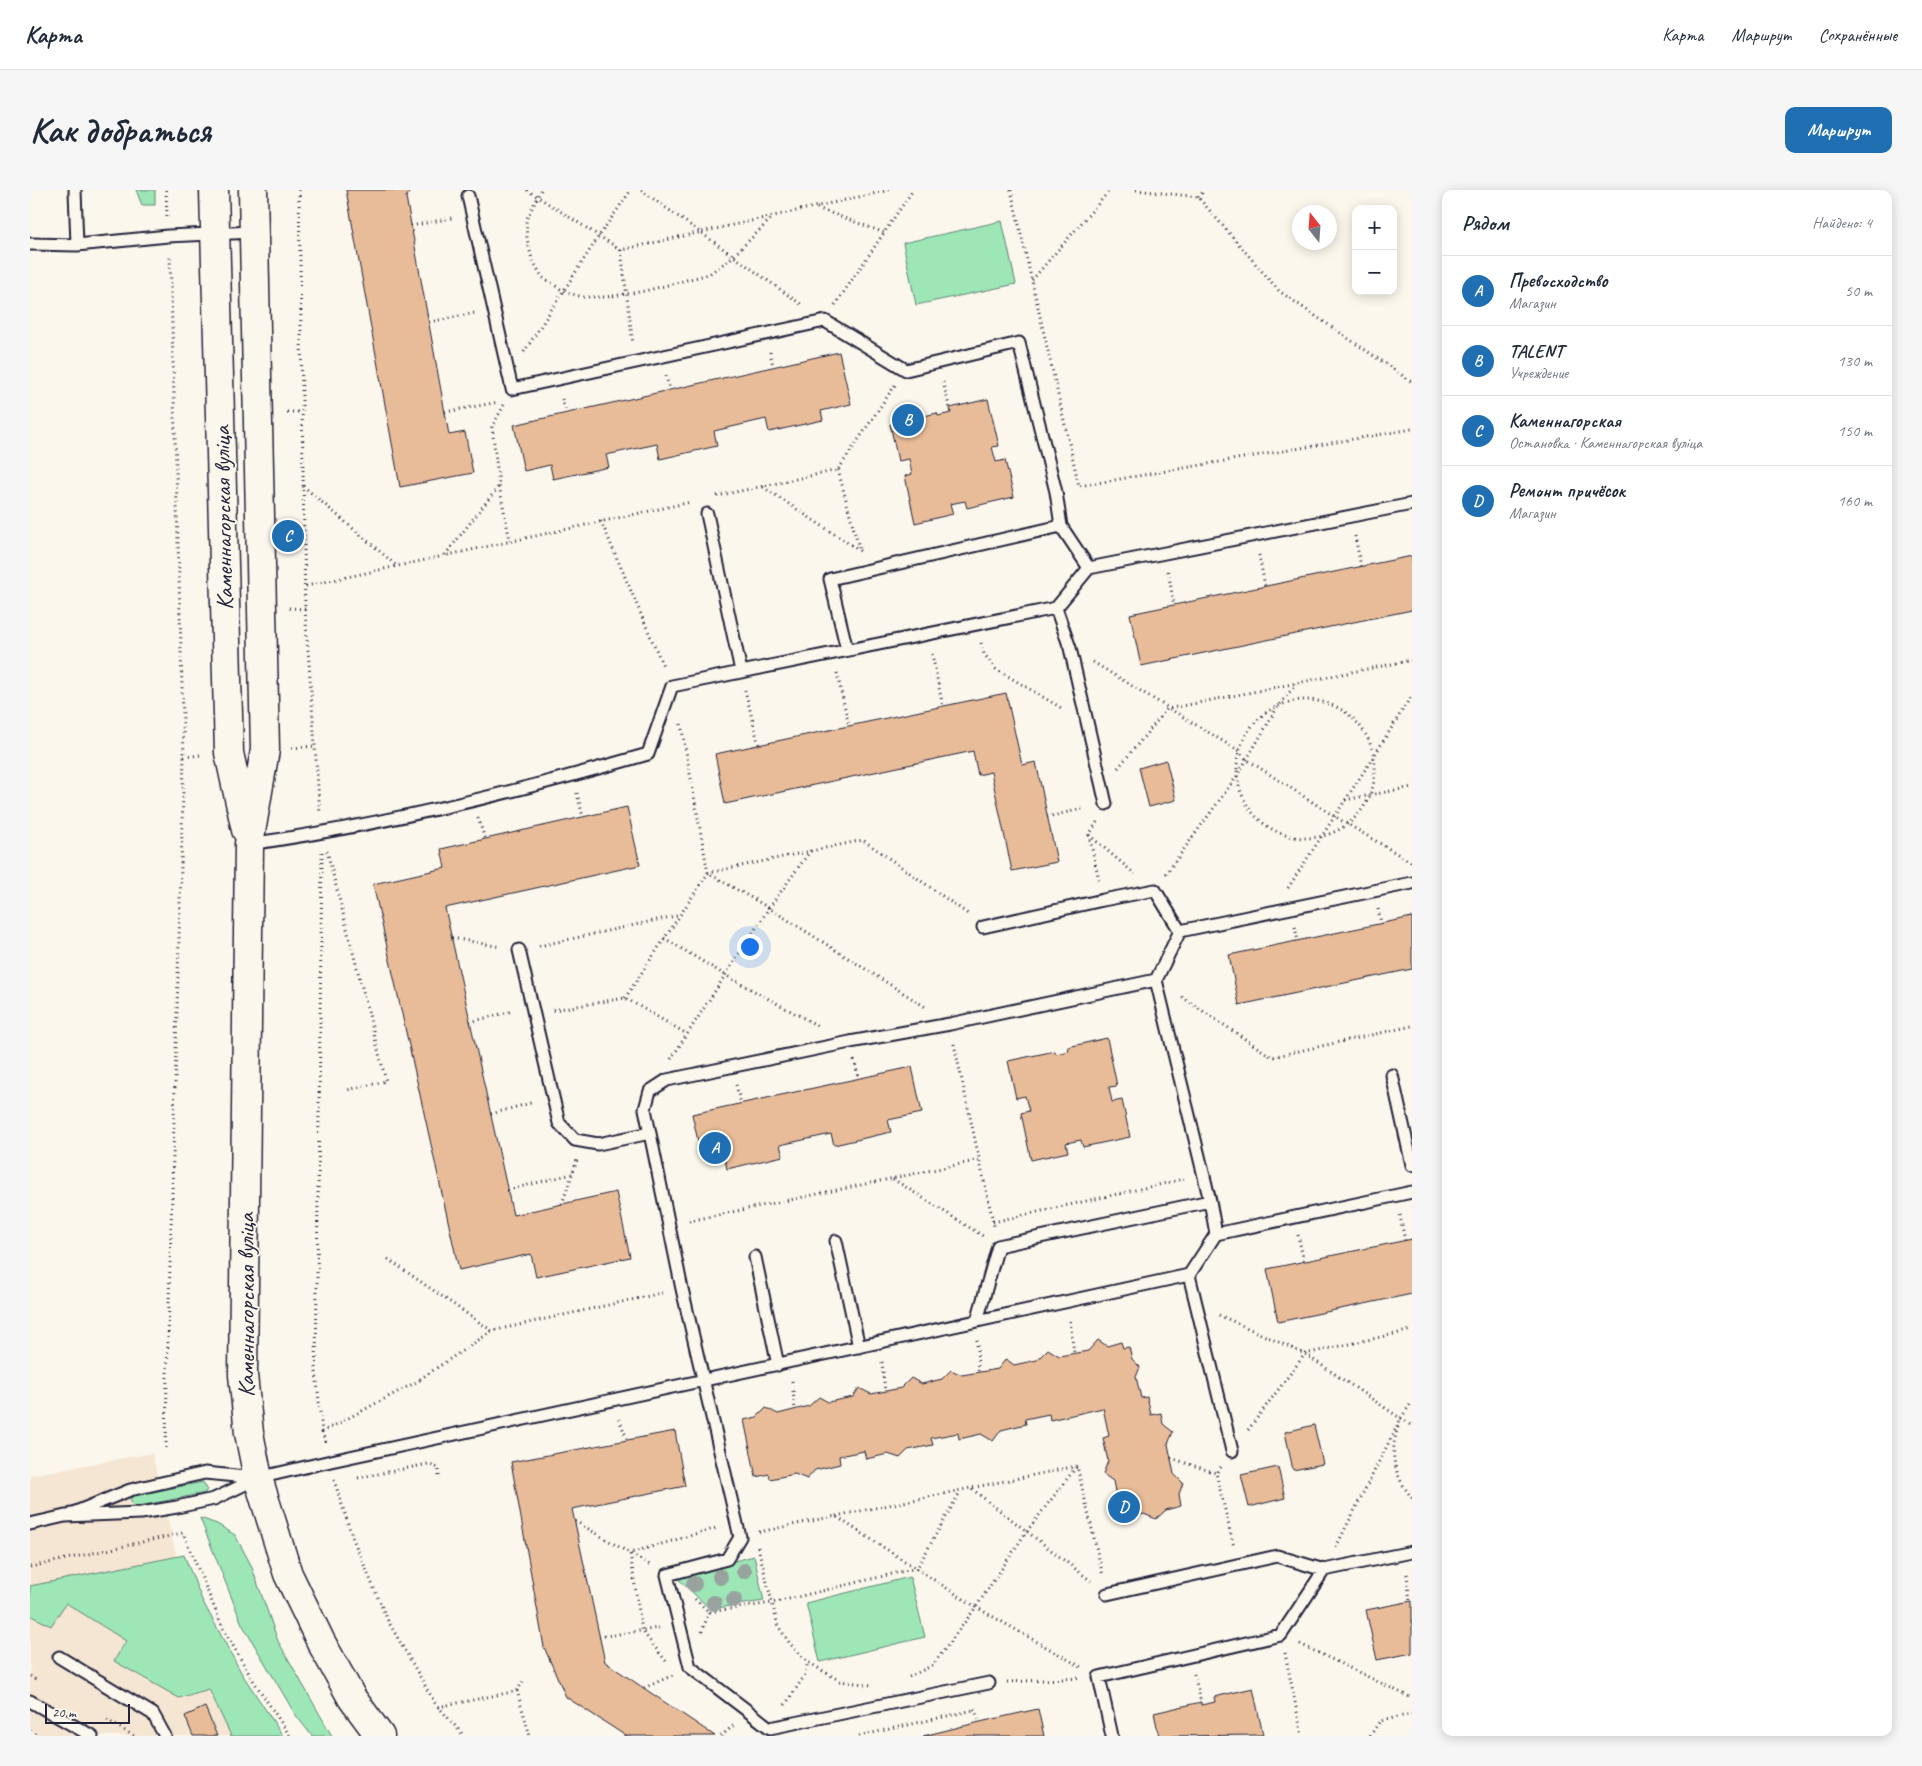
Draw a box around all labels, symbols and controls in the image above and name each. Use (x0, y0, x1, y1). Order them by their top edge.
text: Карта (25, 20, 82, 50)
text: Карта (1662, 24, 1703, 46)
text: Маршрут (1731, 24, 1791, 46)
text: Сохранённые (1819, 24, 1897, 46)
button: Маршрут (1785, 107, 1892, 153)
text: Как добраться (30, 108, 211, 153)
north arrow (1292, 205, 1337, 250)
map controls (1352, 205, 1397, 295)
button: + (1352, 205, 1397, 250)
text: Рядом (1462, 210, 1509, 236)
text: Найдено: 4 (1812, 213, 1872, 233)
button: − (1352, 250, 1397, 295)
text: Превосходство (1509, 269, 1607, 293)
text: A (1474, 281, 1482, 301)
text: 50 m (1845, 281, 1872, 301)
text: Магазин (1509, 293, 1556, 313)
text: TALENT (1509, 339, 1563, 363)
text: B (1474, 351, 1482, 371)
text: 130 m (1838, 351, 1872, 371)
text: Учреждение (1509, 363, 1568, 383)
pin: B (892, 401, 924, 439)
text: Каменнагорская (1509, 409, 1621, 433)
text: C (1474, 421, 1482, 441)
text: 150 m (1838, 421, 1872, 441)
street label: Каменнагорская вуліца (206, 424, 240, 610)
text: Остановка · Каменнагорская вуліца (1509, 433, 1702, 453)
text: Ремонт причёсок (1509, 479, 1625, 503)
text: D (1473, 491, 1483, 511)
text: 160 m (1838, 491, 1872, 511)
text: Магазин (1509, 503, 1556, 523)
pin: C (272, 517, 304, 555)
your location (737, 934, 763, 960)
pin: A (699, 1129, 731, 1167)
street label: Каменнагорская вуліца (231, 1211, 261, 1397)
pin: D (1108, 1488, 1140, 1526)
scale bar (45, 1701, 130, 1724)
text: 20 m (52, 1704, 76, 1721)

